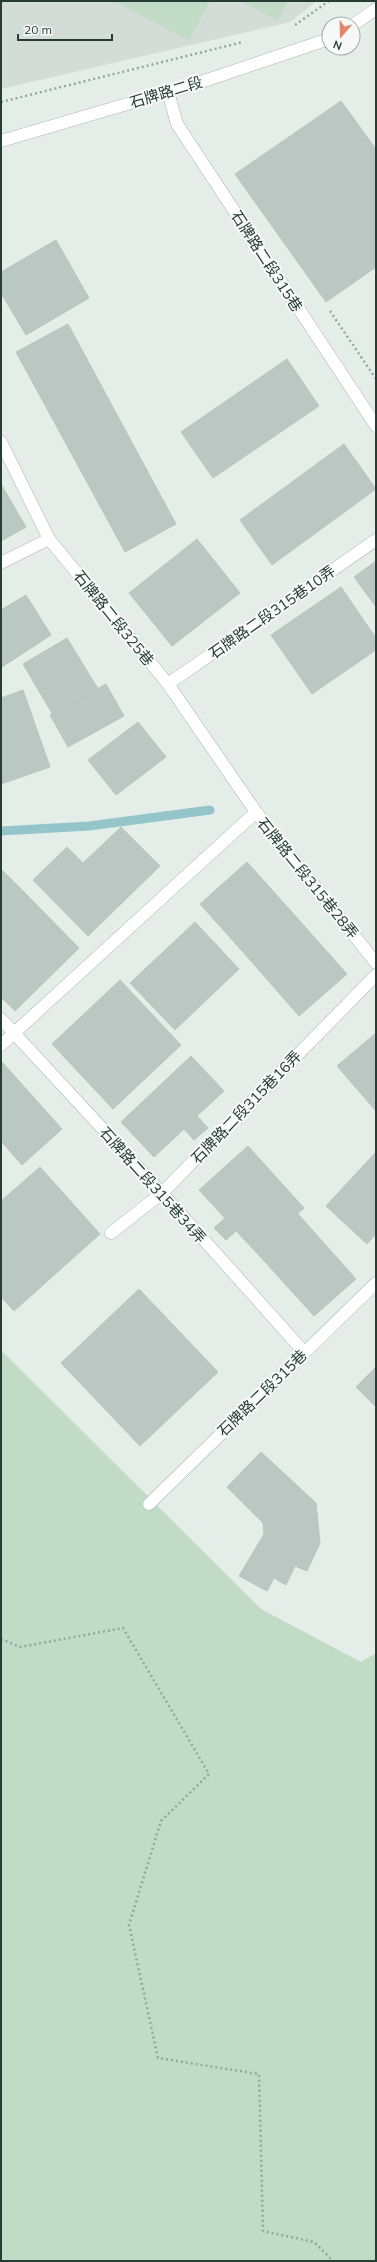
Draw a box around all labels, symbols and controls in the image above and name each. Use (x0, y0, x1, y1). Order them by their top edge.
scale bar (18, 16, 112, 42)
north arrow (321, 16, 361, 56)
text: 20 m (24, 22, 52, 37)
text: N (331, 37, 344, 53)
street label: 石牌路二段 (127, 72, 205, 112)
street label: 石牌路二段315巷 (227, 207, 307, 315)
street label: 石牌路二段315巷10弄 (205, 561, 339, 663)
street label: 石牌路二段325巷 (70, 567, 158, 669)
street label: 石牌路二段315巷28弄 (253, 814, 363, 942)
street label: 石牌路二段315巷16弄 (187, 1046, 305, 1168)
street label: 石牌路二段315巷34弄 (96, 1123, 210, 1247)
street label: 石牌路二段315巷 (213, 1346, 311, 1440)

